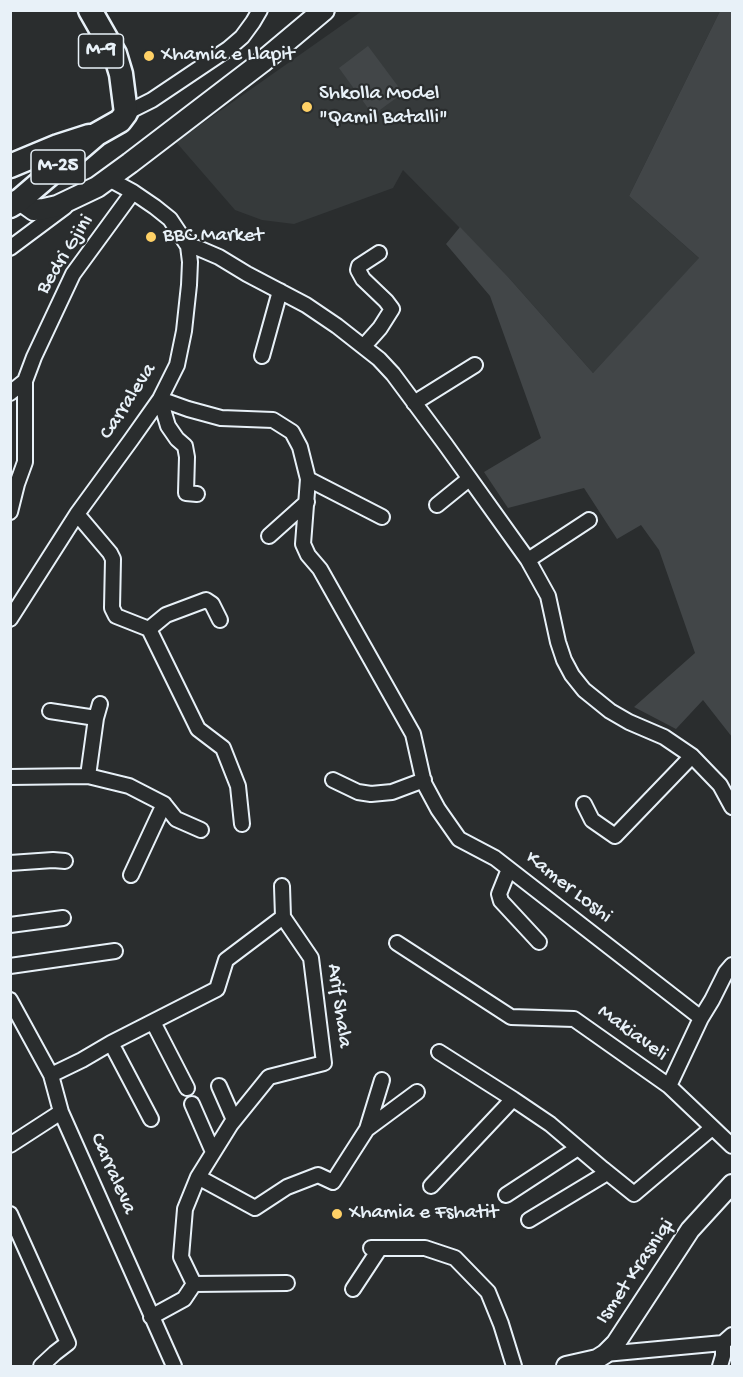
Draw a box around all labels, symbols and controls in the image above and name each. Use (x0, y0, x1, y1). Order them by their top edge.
road number: M-9 (78, 34, 124, 68)
place label: Xhamia e Llapit (161, 43, 294, 69)
marker: Xhamia e Llapit (142, 49, 156, 63)
place label: Shkolla Model "Qamil Batalli" (319, 82, 448, 132)
marker: Shkolla Model "Qamil Batalli" (300, 100, 314, 114)
road number: M-25 (31, 150, 85, 184)
street label: Bedri Gjini (32, 210, 100, 300)
place label: BBC Market (163, 224, 263, 250)
marker: BBC Market (144, 230, 158, 244)
street label: Carraleva (95, 359, 163, 445)
street label: Kamer Loshi (519, 846, 617, 930)
street label: Arif Shala (320, 962, 356, 1050)
street label: Makiaveli (592, 1000, 672, 1068)
street label: Carraleva (83, 1130, 141, 1218)
place label: Xhamia e Fshatit (349, 1201, 498, 1227)
marker: Xhamia e Fshatit (330, 1207, 344, 1221)
street label: Ismet Krasniqi (591, 1214, 681, 1330)

